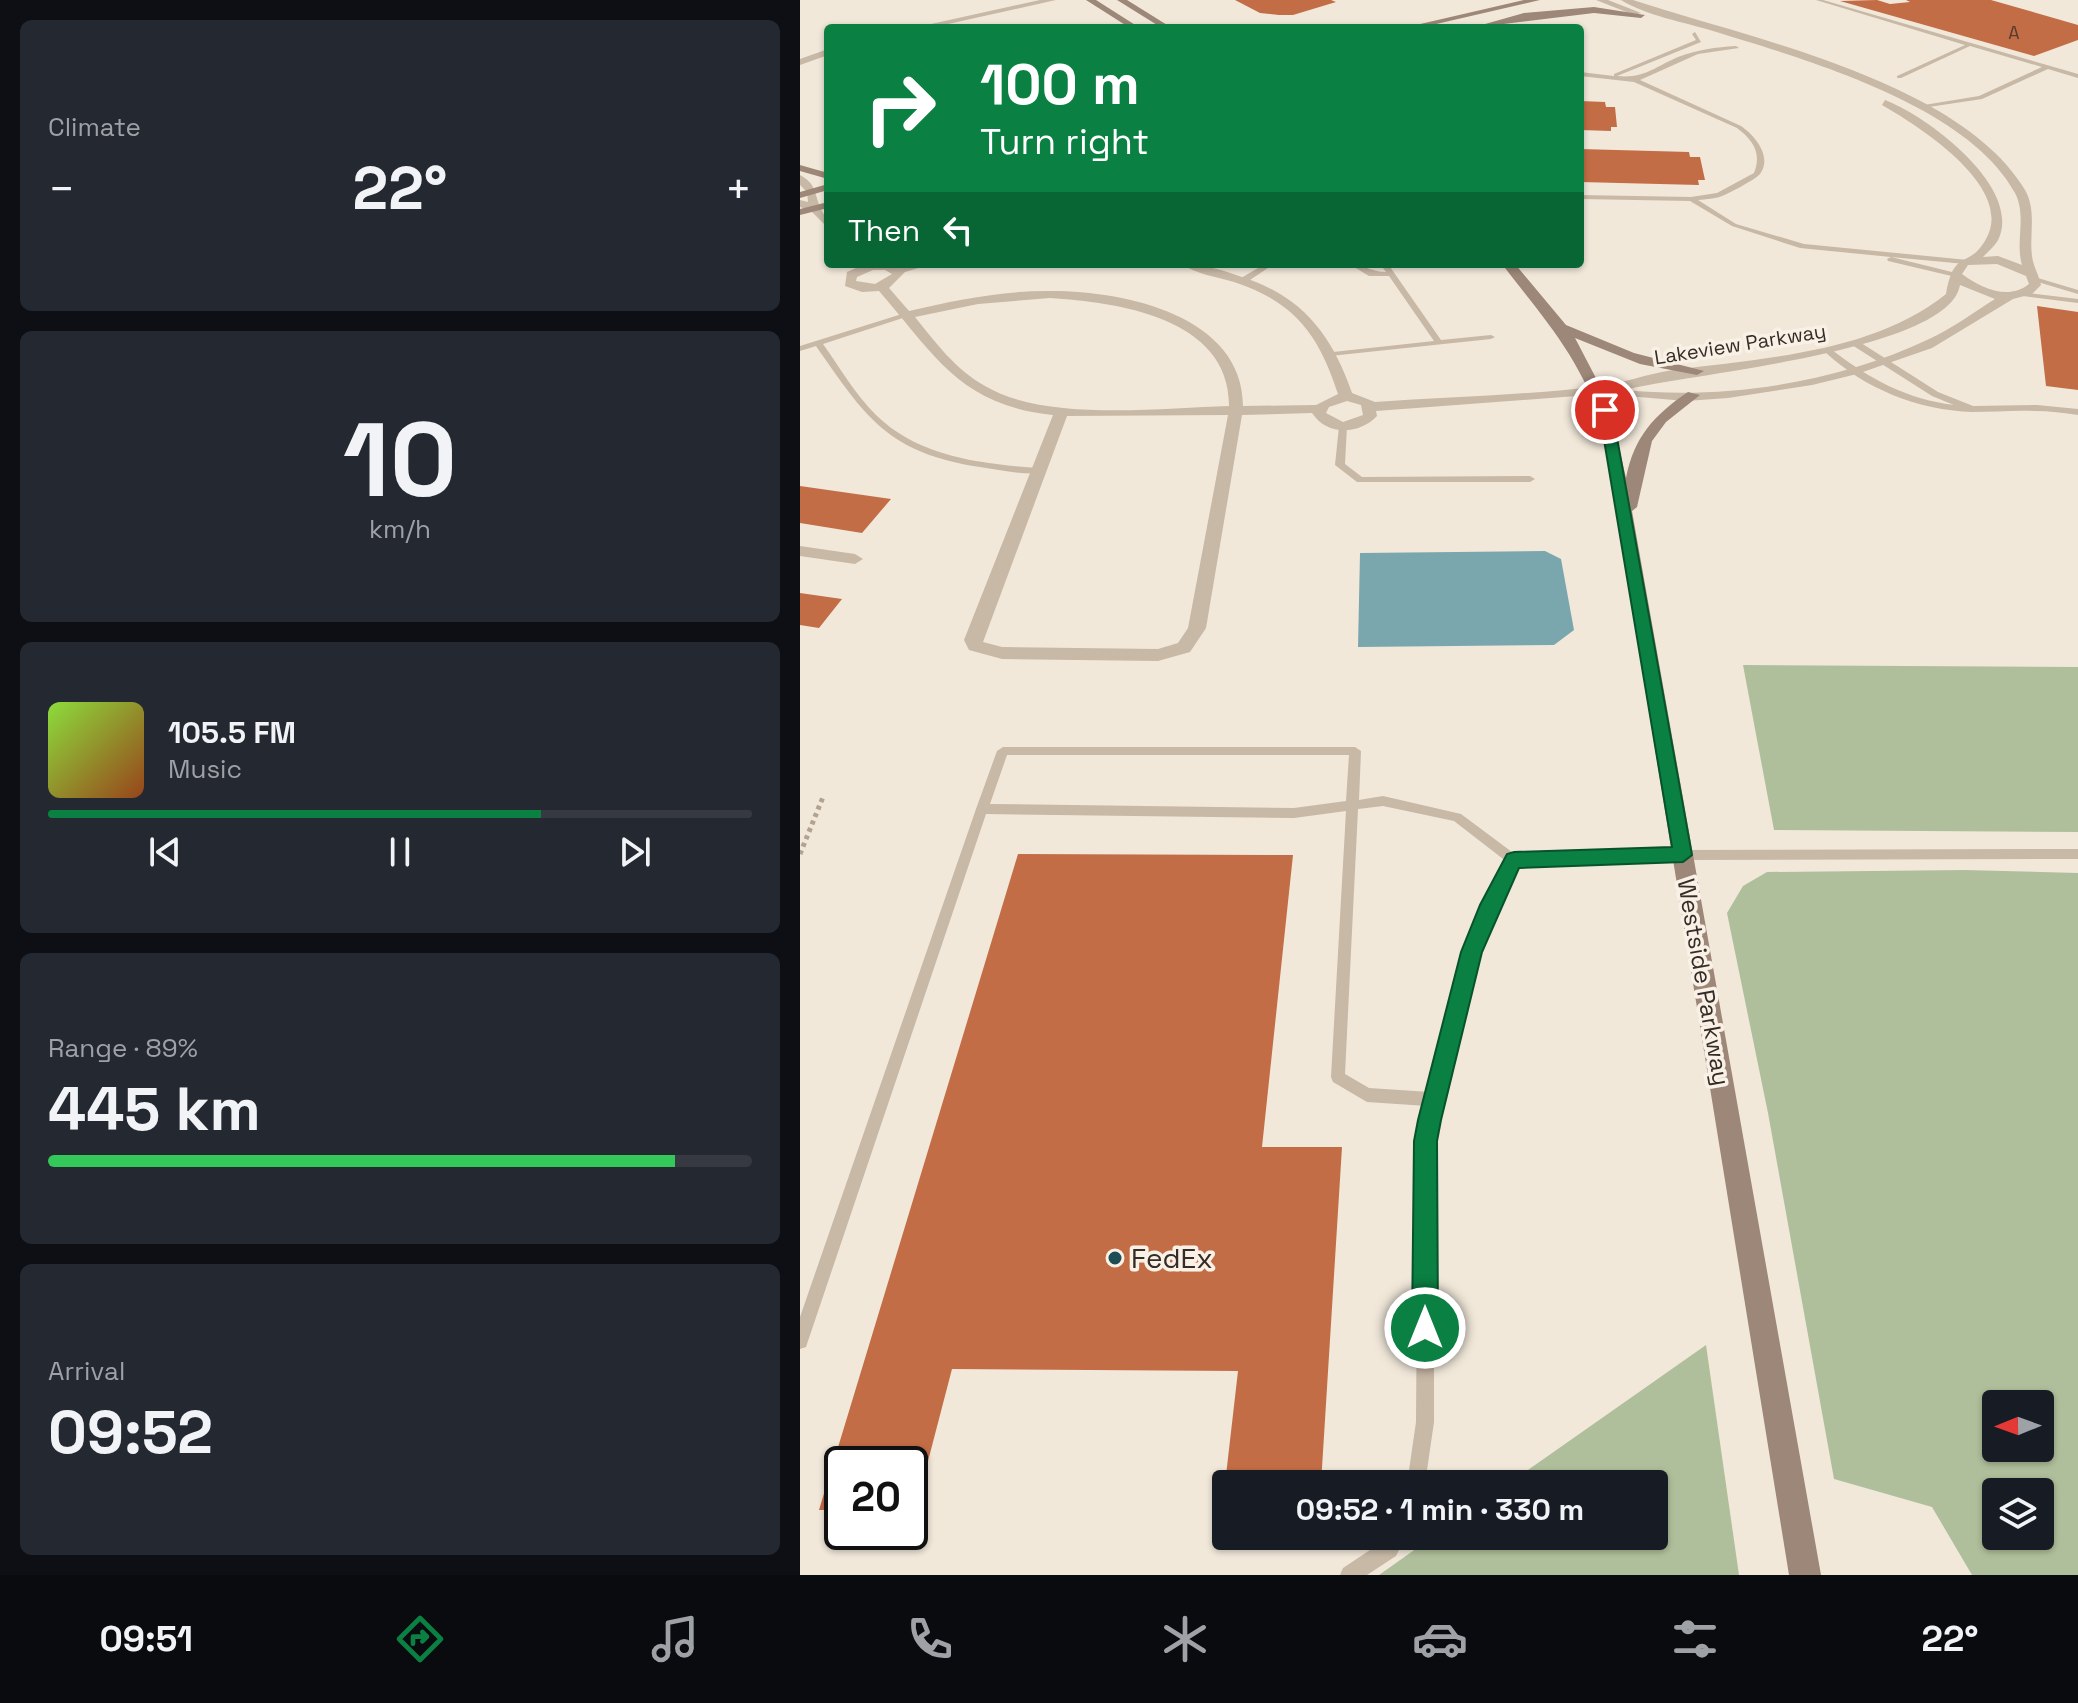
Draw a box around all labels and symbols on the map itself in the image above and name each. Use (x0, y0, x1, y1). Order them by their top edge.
house number: A (2008, 21, 2020, 44)
street label: Lakeview Parkway (1652, 318, 1828, 370)
pin (1571, 376, 1639, 444)
street label: Westside Parkway (1671, 876, 1737, 1088)
place label: FedEx (1131, 1240, 1213, 1276)
marker: FedEx (1106, 1249, 1124, 1267)
position arrow (1383, 1286, 1467, 1370)
north arrow (1982, 1390, 2054, 1462)
speed limit sign: 20 (824, 1446, 928, 1550)

